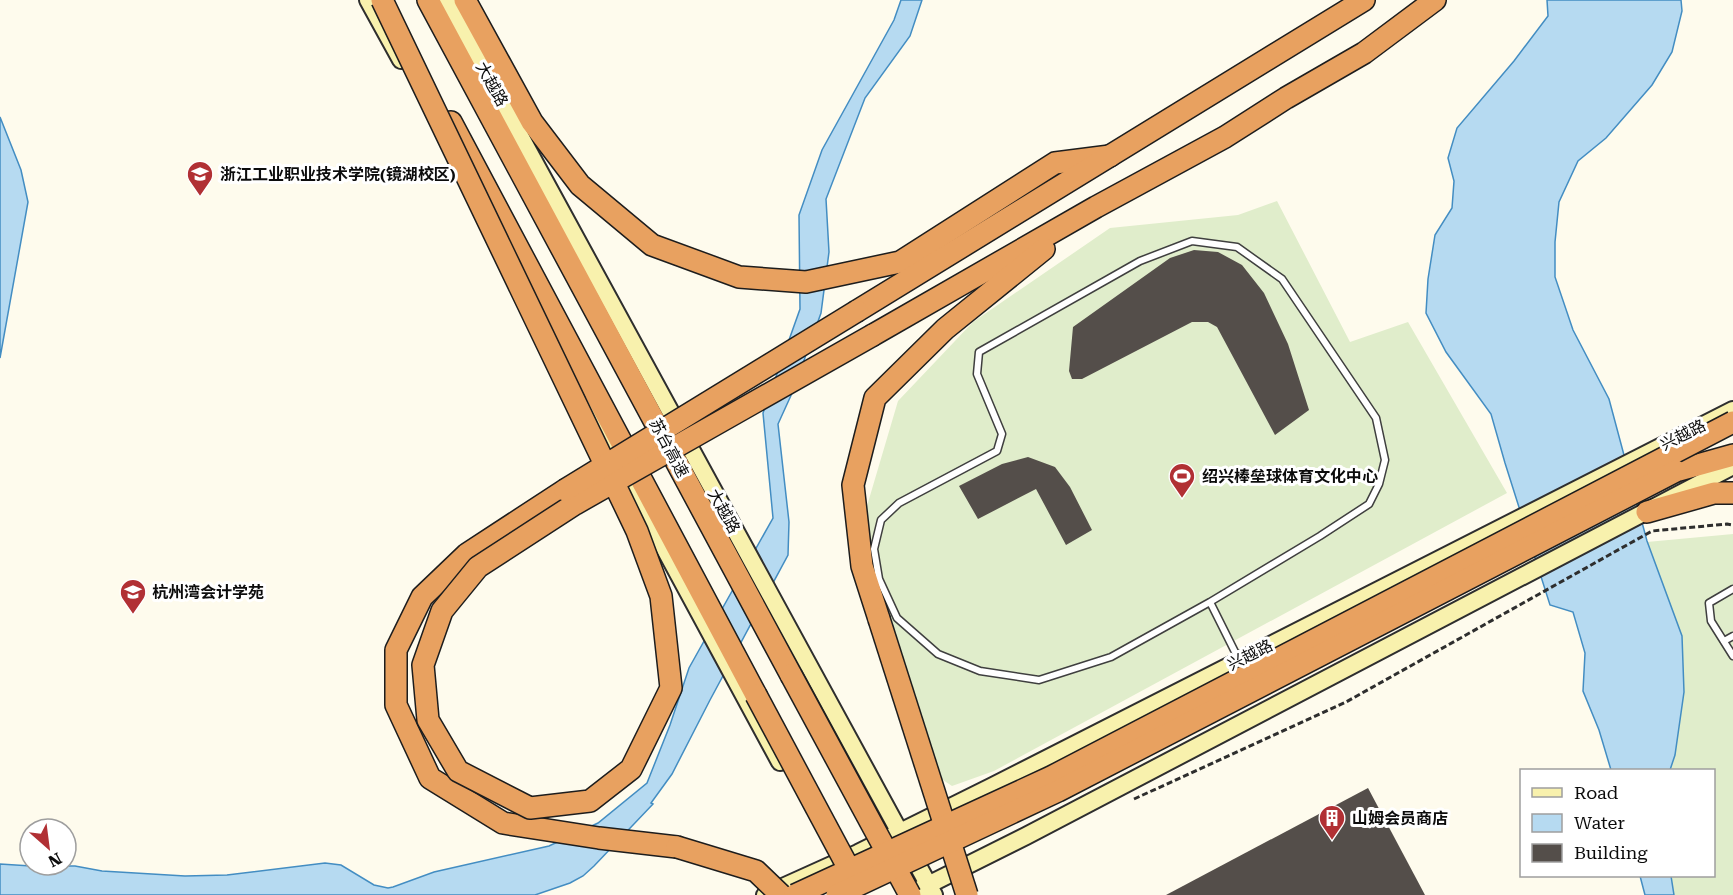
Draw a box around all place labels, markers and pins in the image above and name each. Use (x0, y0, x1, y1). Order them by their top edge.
school or university icon: 浙江工业职业技术学院(镜湖校区) (185, 159, 215, 197)
place label: 浙江工业职业技术学院(镜湖校区) (220, 165, 456, 184)
sports icon: 绍兴棒垒球体育文化中心 (1167, 461, 1197, 499)
place label: 绍兴棒垒球体育文化中心 (1202, 467, 1378, 486)
school or university icon: 杭州湾会计学苑 (118, 577, 148, 615)
place label: 杭州湾会计学苑 (152, 583, 264, 602)
building icon: 山姆会员商店 (1317, 803, 1347, 841)
place label: 山姆会员商店 (1352, 809, 1448, 828)

